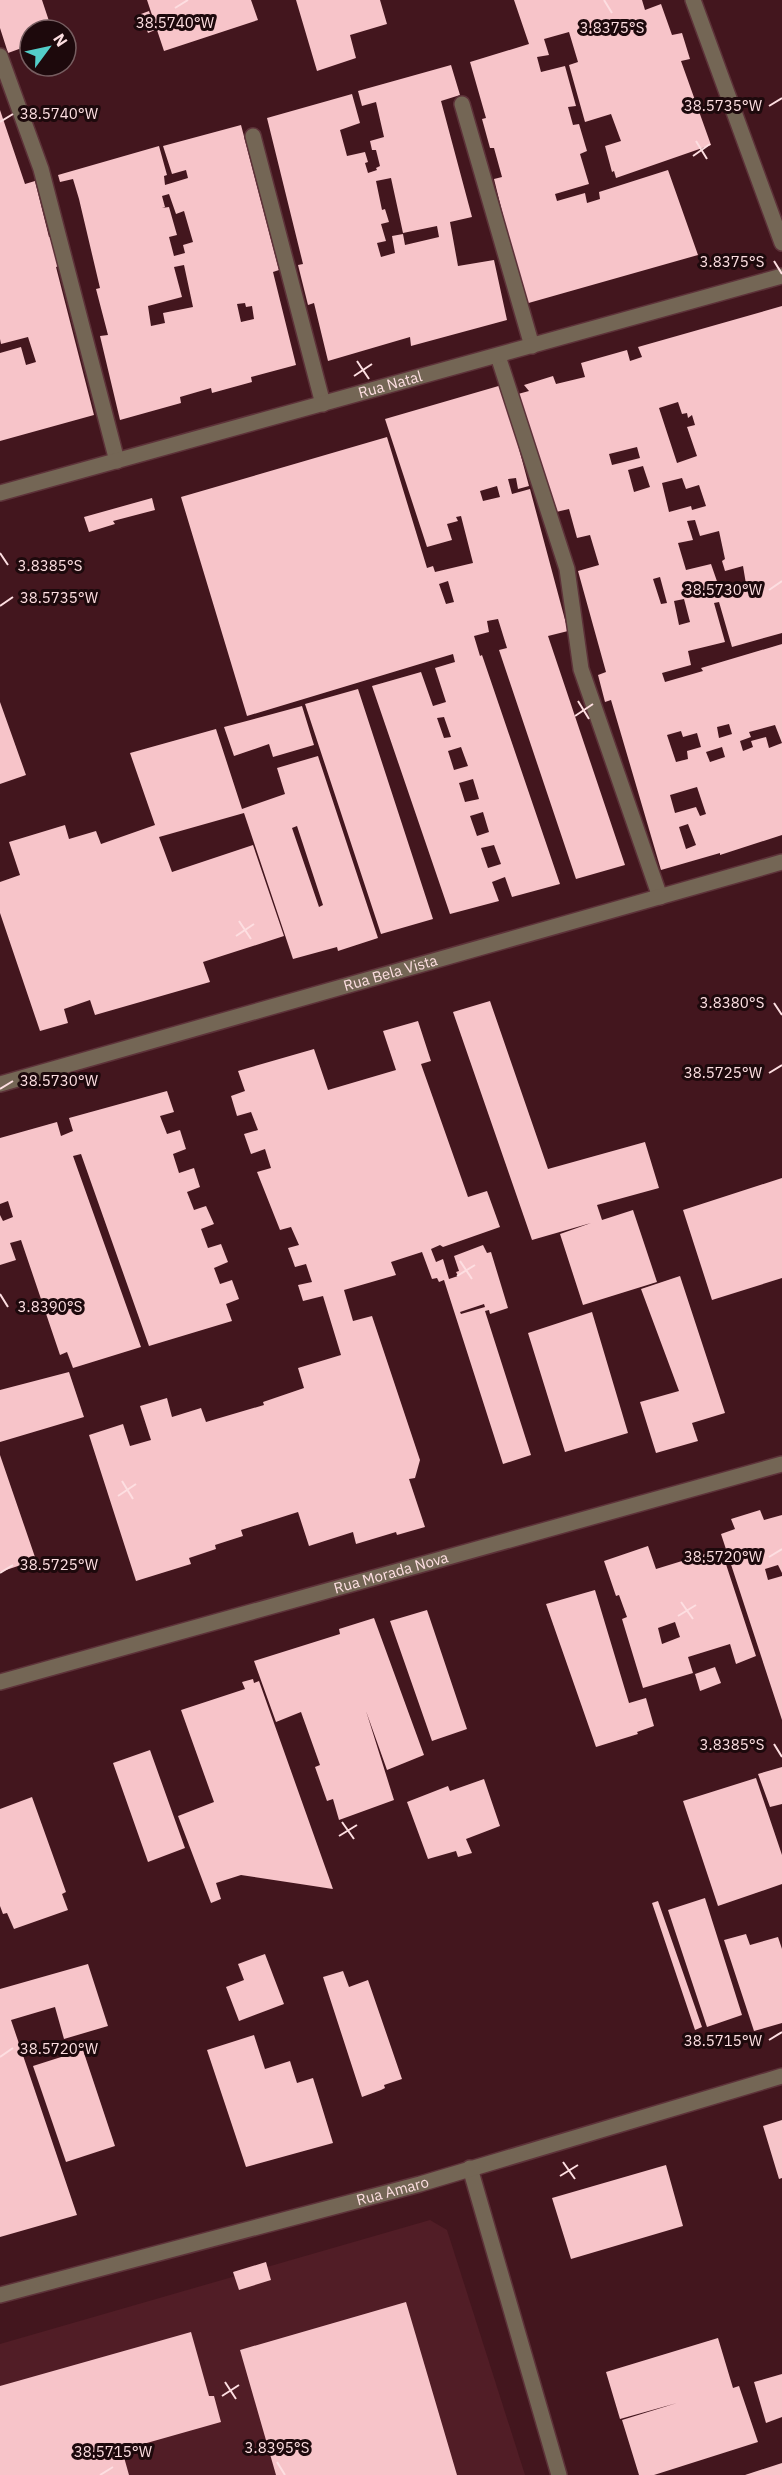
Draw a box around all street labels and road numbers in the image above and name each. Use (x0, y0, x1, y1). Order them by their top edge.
street label: Rua Natal (356, 366, 424, 402)
street label: Rua Bela Vista (341, 950, 440, 995)
street label: Rua Morada Nova (331, 1547, 450, 1598)
street label: Rua Amaro (354, 2172, 431, 2209)

